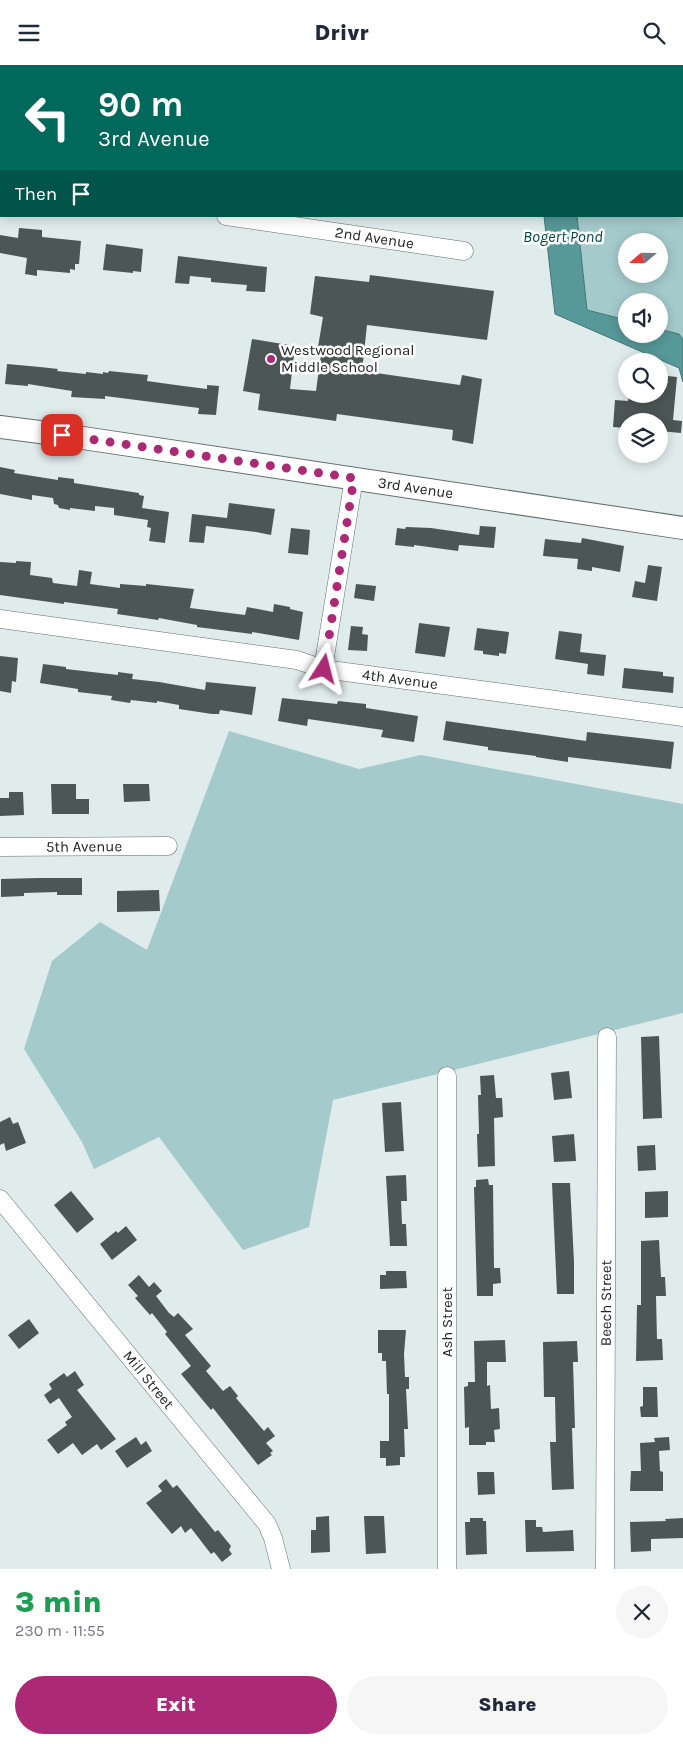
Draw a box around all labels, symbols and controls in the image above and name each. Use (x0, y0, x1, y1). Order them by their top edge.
icon: menu (15, 19, 43, 47)
icon: search (640, 19, 668, 47)
text: Drivr (314, 20, 369, 46)
text: 90 m (98, 84, 184, 125)
icon: left (15, 85, 80, 150)
text: 3rd Avenue (98, 126, 210, 152)
icon: arrive (67, 180, 95, 208)
text: Then (15, 183, 57, 205)
street label: 2nd Avenue (334, 223, 415, 253)
water label: Bogert Pond (523, 227, 603, 246)
north arrow (618, 233, 668, 283)
map controls (618, 233, 668, 463)
button: sound (618, 293, 668, 343)
place label: Westwood Regional Middle School (281, 341, 414, 376)
marker: Westwood Regional Middle School (265, 353, 277, 365)
button: search (618, 353, 668, 403)
button: layers (618, 413, 668, 463)
pin (41, 414, 83, 456)
icon: arrive (48, 421, 76, 449)
street label: 3rd Avenue (377, 473, 455, 502)
position arrow (297, 642, 349, 694)
street label: 4th Avenue (361, 665, 439, 693)
street label: 5th Avenue (46, 837, 122, 856)
street label: Beech Street (597, 1259, 615, 1346)
street label: Ash Street (438, 1286, 456, 1357)
street label: Mill Street (119, 1347, 178, 1413)
text: 3 min (15, 1584, 102, 1620)
button: close (616, 1586, 668, 1638)
text: 230 m · 11:55 (15, 1621, 105, 1640)
button: Exit (15, 1676, 337, 1734)
button: Share (347, 1676, 668, 1734)

